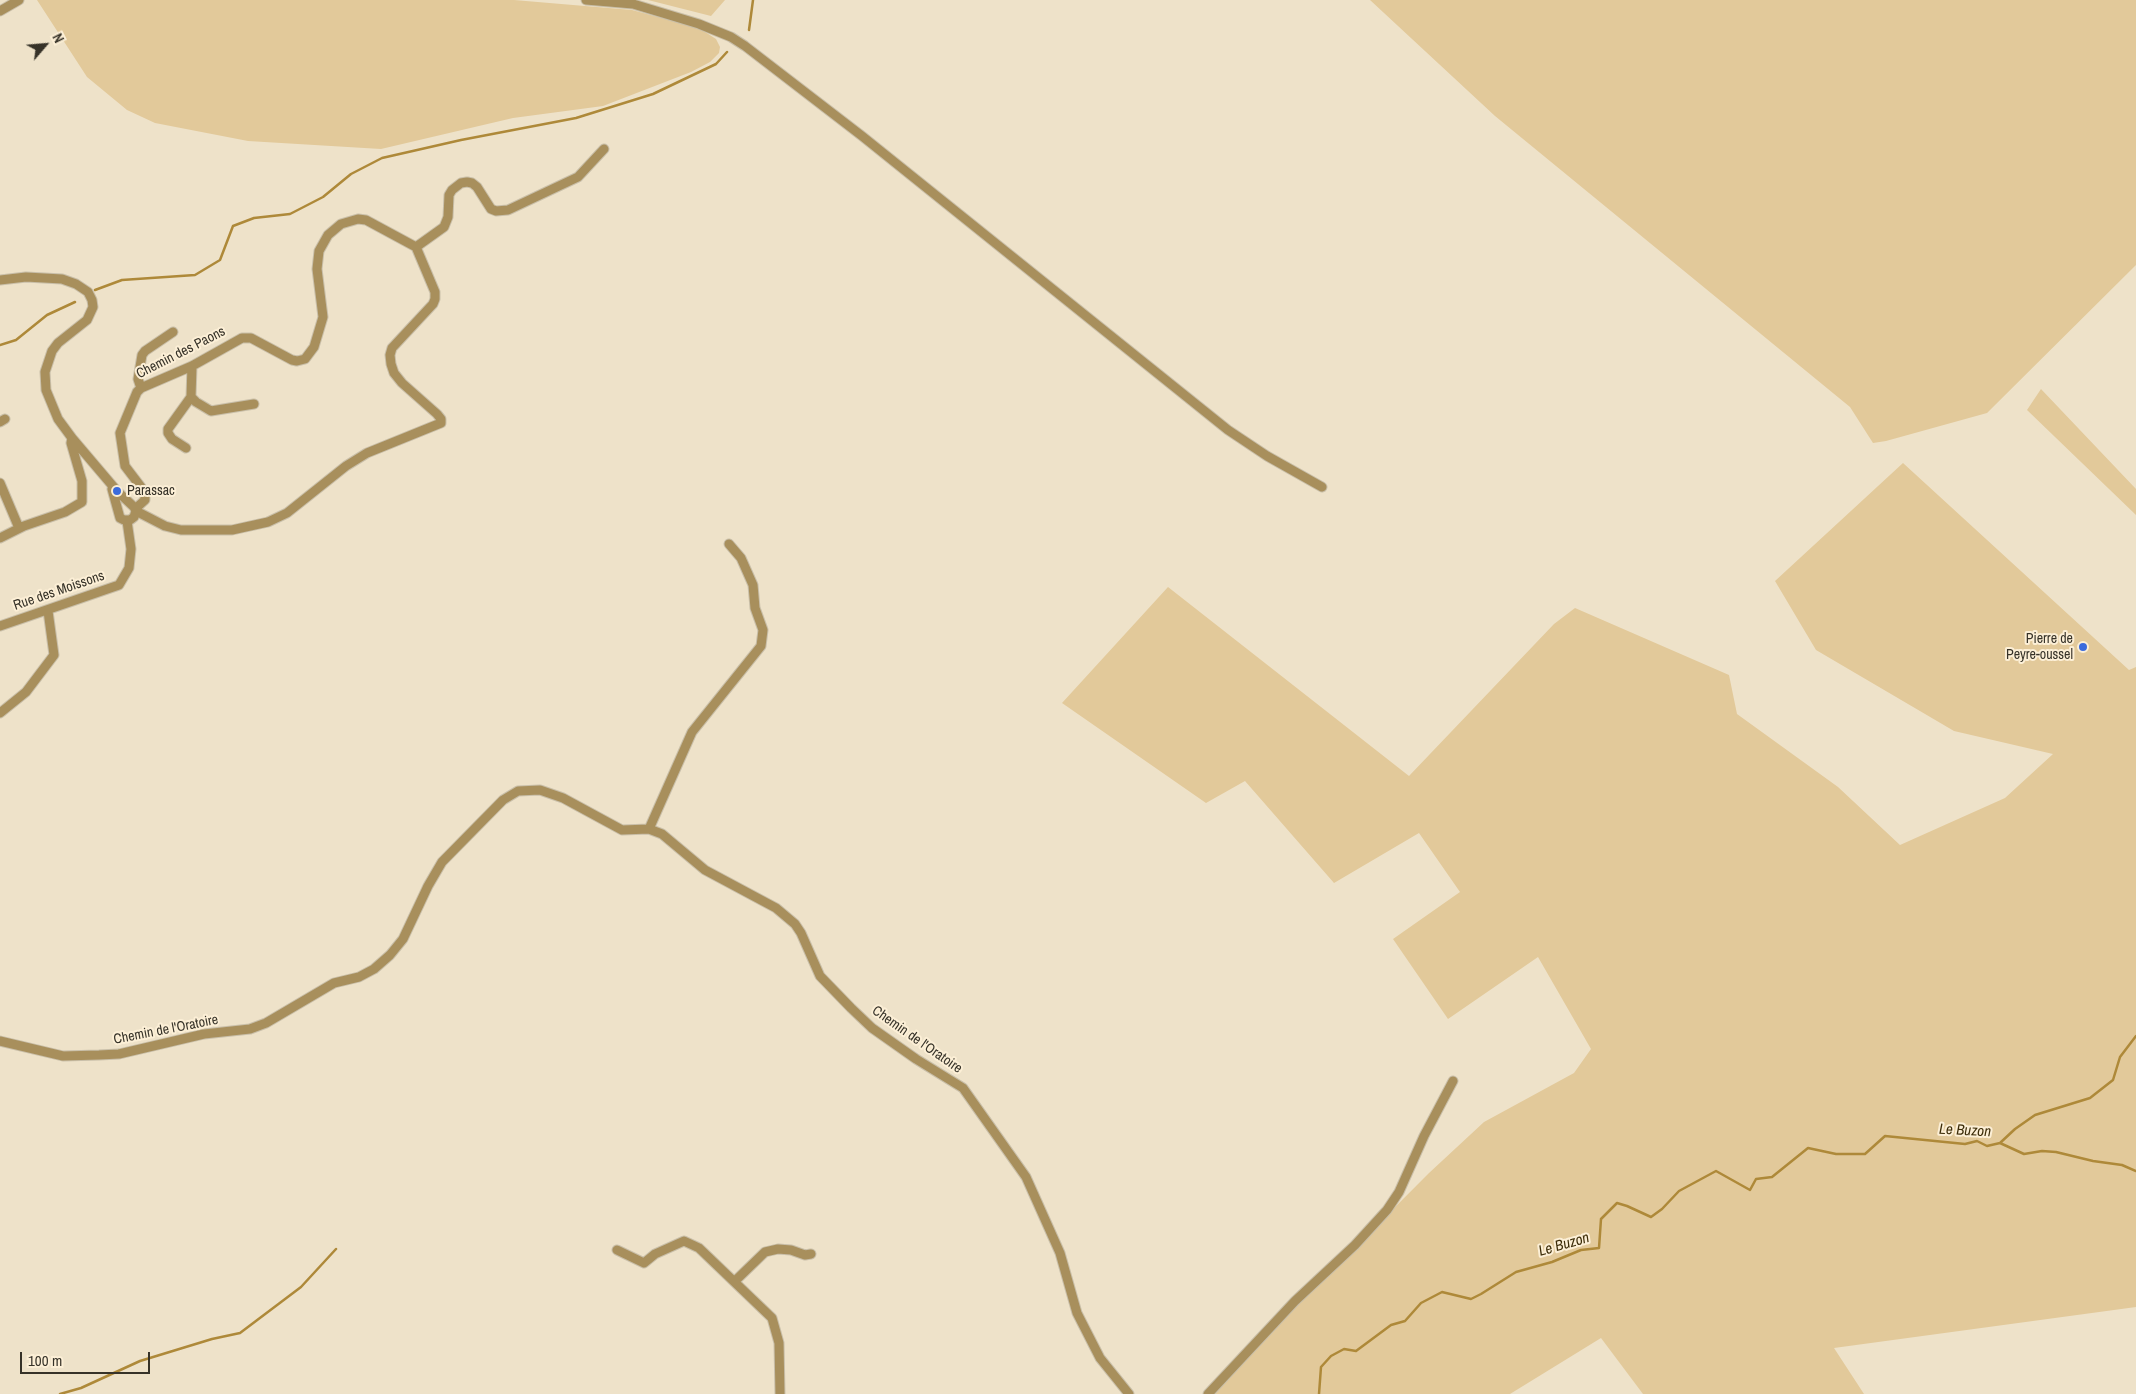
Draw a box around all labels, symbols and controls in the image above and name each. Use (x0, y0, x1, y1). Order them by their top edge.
north arrow (20, 20, 70, 70)
text: N (48, 30, 68, 46)
street label: Chemin des Paons (134, 323, 228, 383)
place label: Parassac (127, 483, 175, 499)
marker: Parassac (111, 485, 123, 497)
street label: Rue des Moissons (11, 568, 107, 614)
place label: Pierre de Peyre-oussel (2006, 631, 2073, 664)
marker: Pierre de Peyre-oussel (2077, 641, 2089, 653)
street label: Chemin de l'Oratoire (869, 1003, 965, 1077)
street label: Chemin de l'Oratoire (112, 1012, 220, 1048)
water label: Le Buzon (1939, 1121, 1991, 1141)
water label: Le Buzon (1537, 1229, 1591, 1261)
scale bar (22, 1342, 152, 1374)
text: 100 m (28, 1350, 62, 1371)

